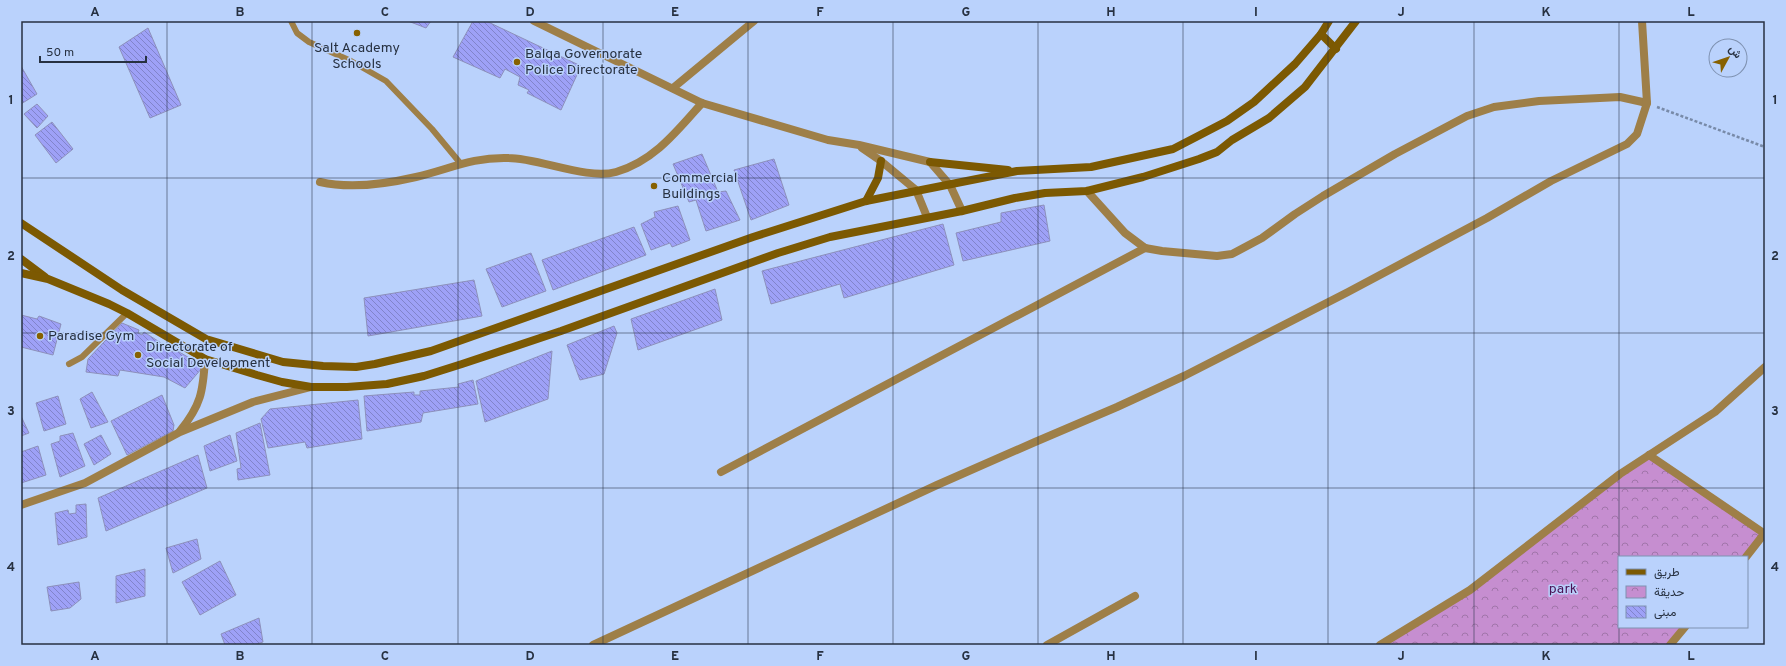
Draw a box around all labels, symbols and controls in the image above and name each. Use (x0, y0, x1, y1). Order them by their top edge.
text: A (90, 5, 100, 21)
text: B (236, 5, 245, 21)
text: C (381, 5, 389, 21)
text: D (525, 5, 535, 21)
text: E (671, 5, 679, 21)
text: F (816, 5, 824, 21)
text: G (962, 5, 971, 21)
text: H (1106, 5, 1116, 21)
text: I (1254, 5, 1258, 21)
text: J (1397, 5, 1405, 21)
text: K (1541, 5, 1551, 21)
text: L (1687, 5, 1695, 21)
marker: Salt Academy Schools (352, 28, 362, 38)
scale bar (40, 38, 146, 64)
north arrow (1708, 38, 1748, 78)
place label: Salt Academy Schools (314, 40, 400, 73)
text: ش (1725, 43, 1745, 62)
text: 50 m (46, 45, 74, 61)
place label: Balqa Governorate Police Directorate (525, 46, 642, 79)
marker: Balqa Governorate Police Directorate (512, 57, 522, 67)
text: 1 (8, 93, 14, 109)
text: 1 (1772, 93, 1778, 109)
place label: Commercial Buildings (662, 170, 737, 203)
marker: Commercial Buildings (649, 181, 659, 191)
text: 2 (7, 249, 15, 265)
text: 2 (1771, 249, 1779, 265)
place label: Paradise Gym (48, 328, 134, 345)
marker: Paradise Gym (35, 331, 45, 341)
place label: Directorate of Social Development (146, 339, 270, 372)
marker: Directorate of Social Development (133, 350, 143, 360)
text: 3 (7, 404, 15, 420)
text: 3 (1771, 404, 1779, 420)
legend (1618, 556, 1748, 628)
text: 4 (7, 560, 15, 576)
text: 4 (1771, 560, 1779, 576)
text: طريق (1654, 565, 1680, 581)
park label: park (1549, 581, 1577, 598)
text: حديقة (1654, 585, 1684, 601)
text: مبنى (1654, 605, 1676, 621)
text: A (90, 649, 100, 665)
text: B (236, 649, 245, 665)
text: C (381, 649, 389, 665)
text: D (525, 649, 535, 665)
text: E (671, 649, 679, 665)
text: F (816, 649, 824, 665)
text: G (962, 649, 971, 665)
text: H (1106, 649, 1116, 665)
text: I (1254, 649, 1258, 665)
text: J (1397, 649, 1405, 665)
text: K (1541, 649, 1551, 665)
text: L (1687, 649, 1695, 665)

